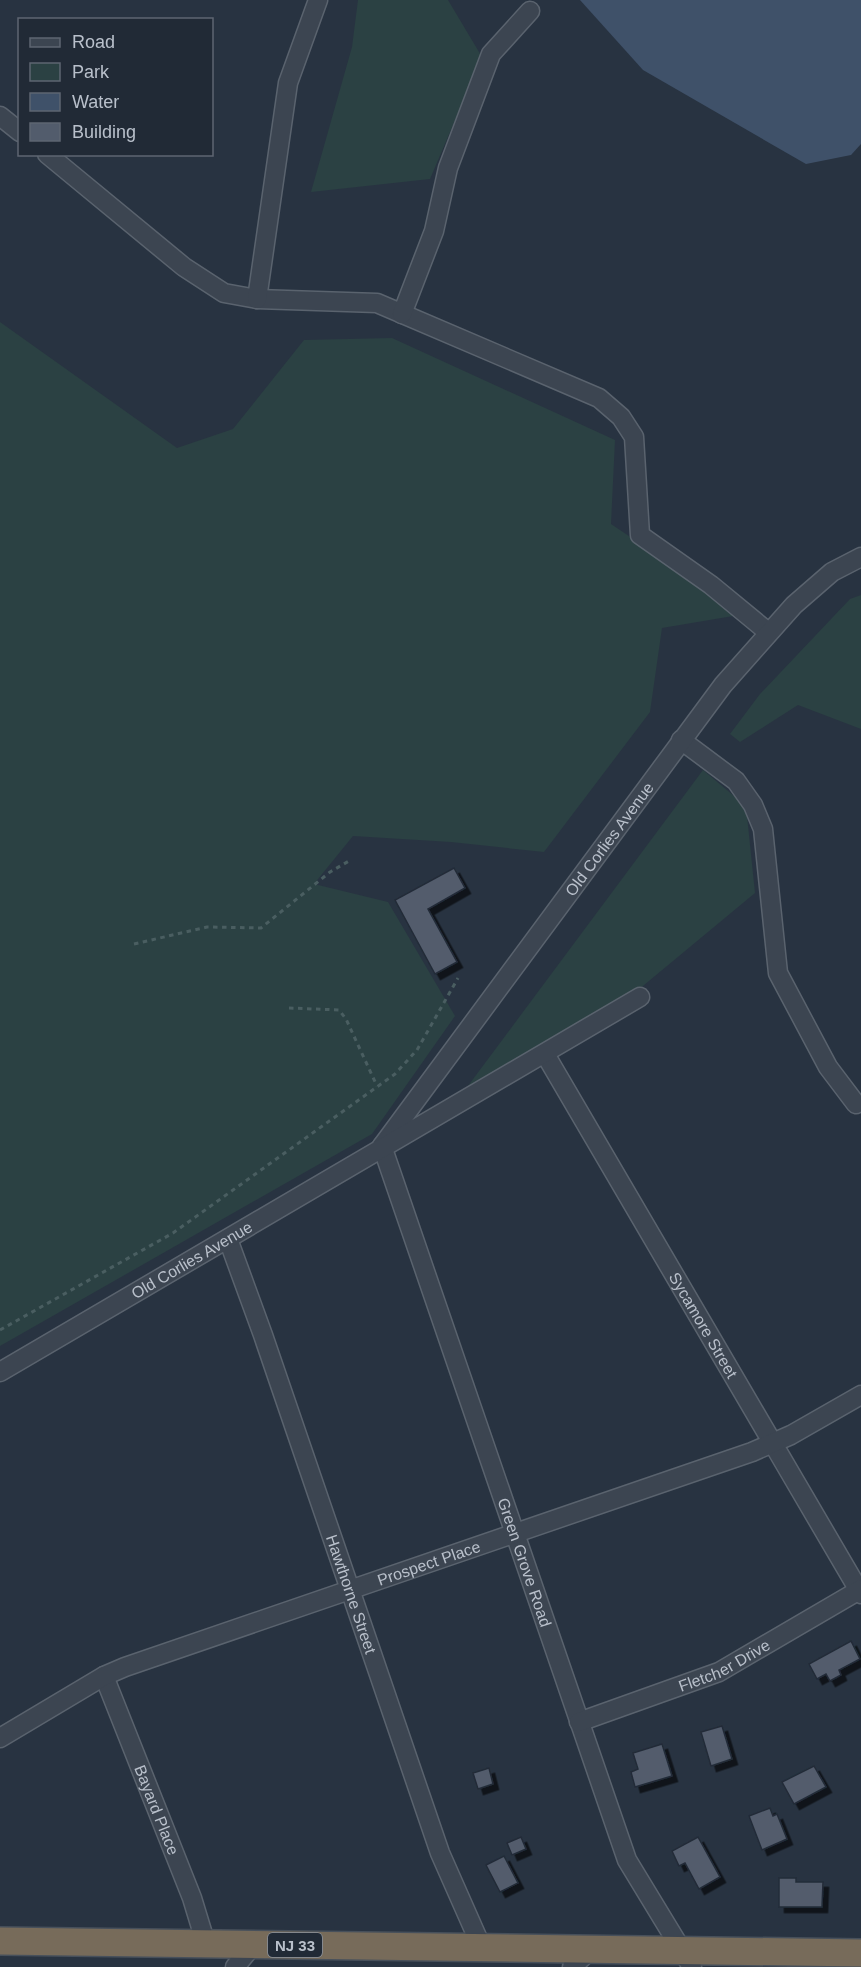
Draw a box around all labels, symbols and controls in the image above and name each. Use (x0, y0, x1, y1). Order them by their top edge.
legend (18, 18, 213, 156)
text: Road (72, 32, 115, 52)
text: Park (72, 62, 110, 82)
text: Water (72, 92, 119, 112)
text: Building (72, 122, 136, 142)
street label: Old Corlies Avenue (562, 779, 657, 899)
street label: Old Corlies Avenue (128, 1218, 255, 1302)
street label: Sycamore Street (666, 1269, 741, 1381)
street label: Green Grove Road (495, 1495, 555, 1629)
street label: Hawthorne Street (323, 1532, 380, 1656)
street label: Prospect Place (375, 1537, 482, 1588)
street label: Fletcher Drive (676, 1636, 773, 1694)
street label: Bayard Place (132, 1762, 183, 1857)
road number: NJ 33 (268, 1933, 322, 1957)

